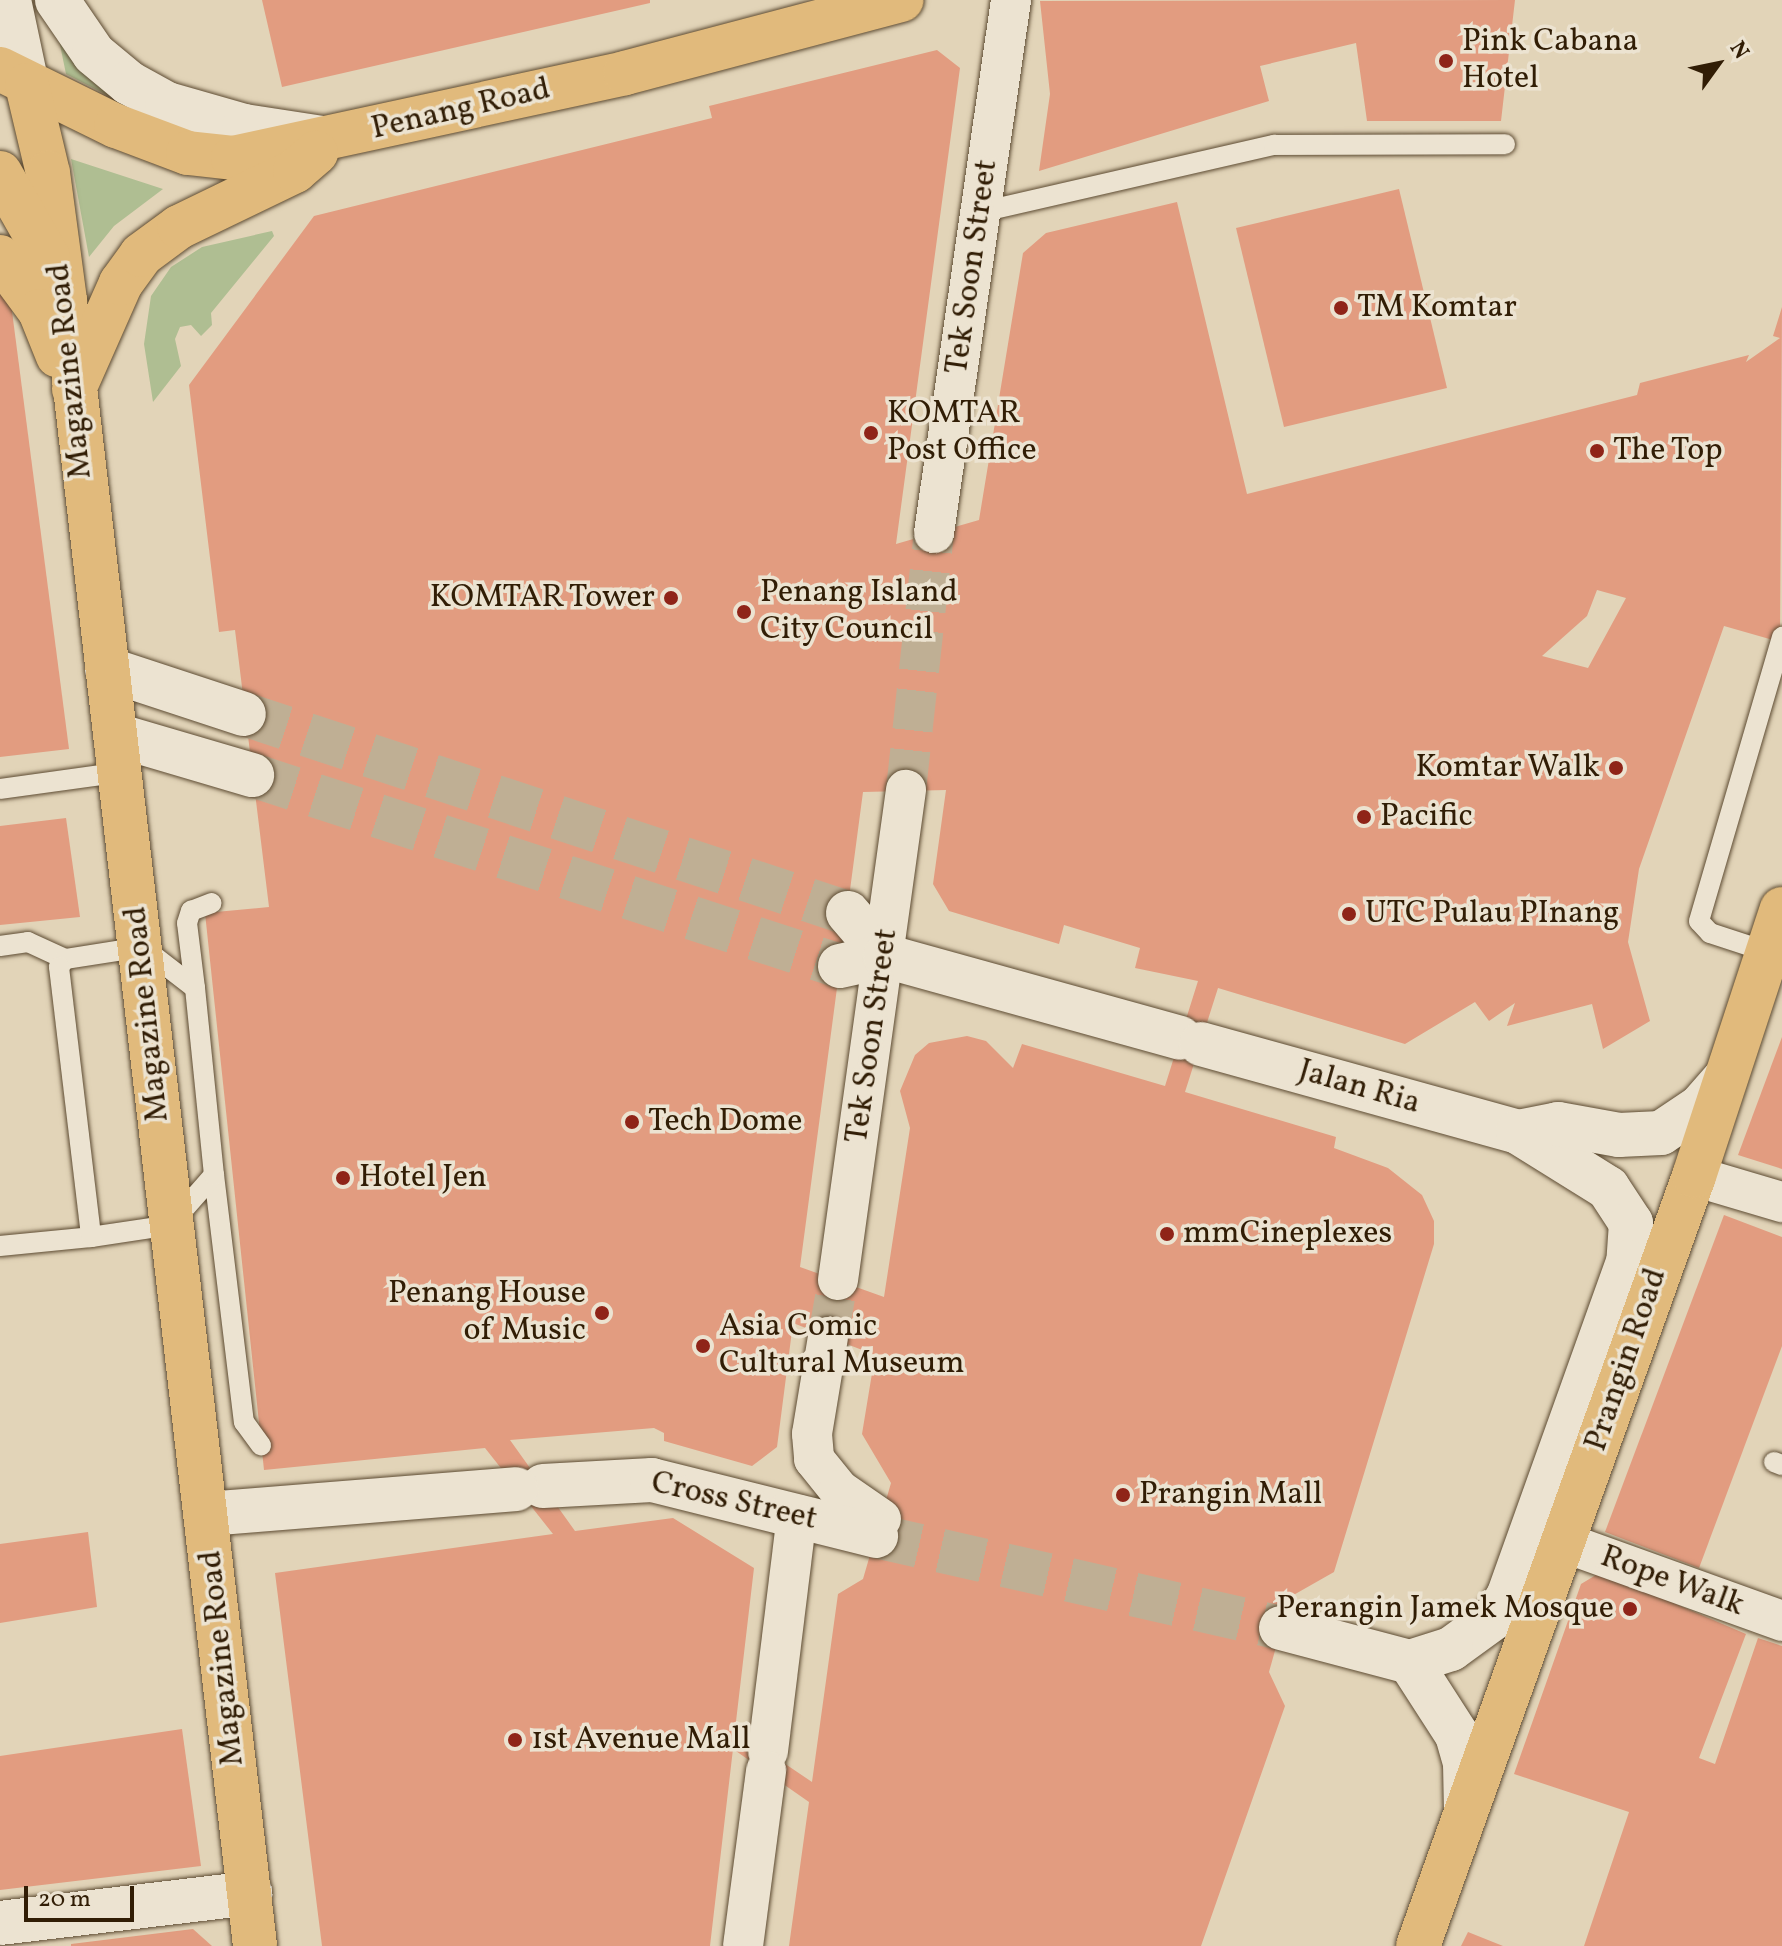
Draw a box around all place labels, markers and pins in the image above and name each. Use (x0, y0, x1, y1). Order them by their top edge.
place label: Pink Cabana Hotel (1462, 24, 1638, 99)
marker: Pink Cabana Hotel (1437, 52, 1455, 70)
place label: TM Komtar (1357, 289, 1517, 327)
marker: TM Komtar (1332, 299, 1350, 317)
place label: KOMTAR Post Office (887, 396, 1037, 471)
marker: KOMTAR Post Office (862, 424, 880, 442)
place label: The Top (1613, 432, 1724, 470)
marker: The Top (1588, 442, 1606, 460)
place label: Penang Island City Council (760, 575, 958, 650)
place label: KOMTAR Tower (429, 579, 655, 617)
marker: KOMTAR Tower (662, 589, 680, 607)
marker: Penang Island City Council (735, 603, 753, 621)
place label: Komtar Walk (1414, 749, 1600, 787)
marker: Komtar Walk (1607, 759, 1625, 777)
place label: Pacific (1380, 798, 1473, 836)
marker: Pacific (1355, 808, 1373, 826)
place label: UTC Pulau PInang (1365, 895, 1619, 933)
marker: UTC Pulau PInang (1340, 905, 1358, 923)
place label: Tech Dome (648, 1103, 802, 1141)
marker: Tech Dome (623, 1113, 641, 1131)
place label: Hotel Jen (359, 1159, 487, 1197)
marker: Hotel Jen (334, 1169, 352, 1187)
place label: mmCineplexes (1183, 1215, 1392, 1253)
marker: mmCineplexes (1158, 1225, 1176, 1243)
place label: Penang House of Music (388, 1276, 586, 1351)
marker: Penang House of Music (593, 1304, 611, 1322)
place label: Asia Comic Cultural Museum (719, 1309, 965, 1384)
marker: Asia Comic Cultural Museum (694, 1337, 712, 1355)
place label: Prangin Mall (1139, 1476, 1322, 1514)
marker: Prangin Mall (1114, 1486, 1132, 1504)
place label: Perangin Jamek Mosque (1277, 1590, 1614, 1628)
marker: Perangin Jamek Mosque (1621, 1600, 1639, 1618)
place label: 1st Avenue Mall (531, 1721, 751, 1759)
marker: 1st Avenue Mall (506, 1731, 524, 1749)

